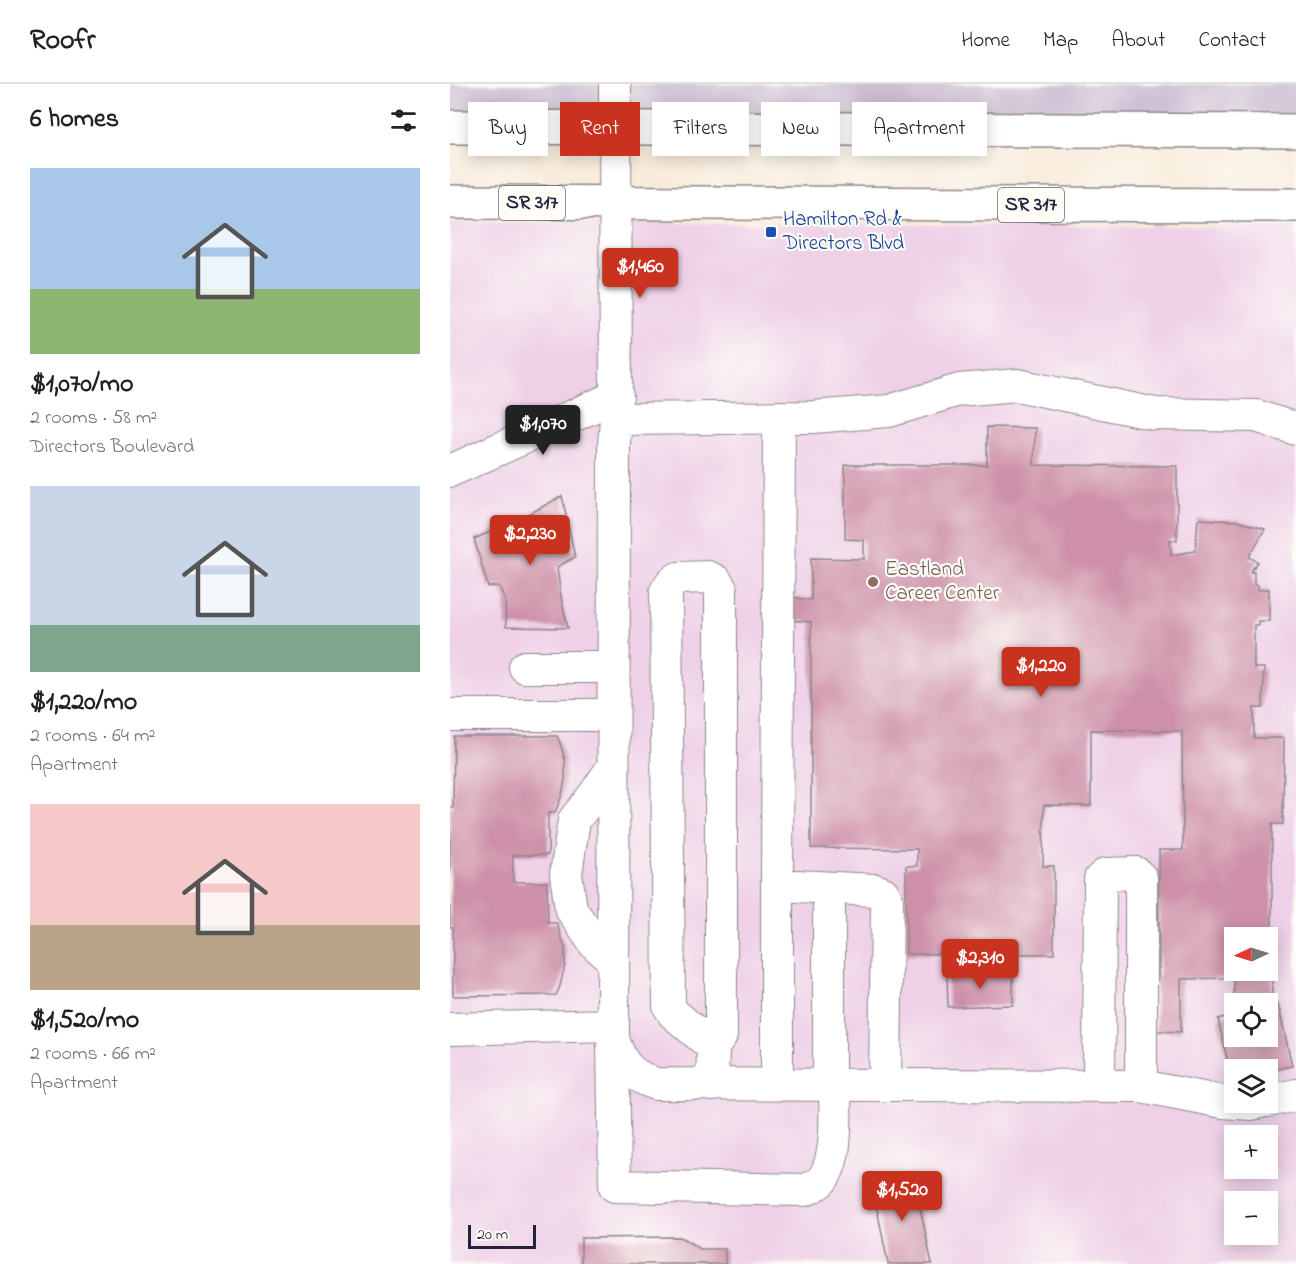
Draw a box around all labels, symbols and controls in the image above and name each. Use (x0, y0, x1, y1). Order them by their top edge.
text: Roofr (30, 21, 95, 62)
text: Home (961, 26, 1010, 56)
text: Map (1043, 26, 1078, 56)
text: About (1111, 26, 1165, 56)
text: Contact (1198, 26, 1266, 56)
text: 6 homes (30, 101, 119, 139)
chip: Buy (468, 102, 548, 156)
chip: Rent (560, 102, 640, 156)
chip: Filters (652, 102, 749, 156)
chip: New (761, 102, 840, 156)
chip: Apartment (852, 102, 987, 156)
icon: filters (387, 104, 420, 137)
road number: SR 317 (499, 186, 565, 220)
road number: SR 317 (998, 188, 1064, 222)
place label: Hamilton Rd & Directors Blvd (782, 205, 904, 259)
icon: home (171, 207, 279, 315)
marker: Hamilton Rd & Directors Blvd (764, 225, 778, 239)
pin: $1,460 (591, 248, 689, 299)
text: $1,460 (616, 253, 664, 282)
text: $1,070/mo (30, 366, 133, 404)
text: 2 rooms · 58 m² (30, 404, 157, 433)
pin: $1,070 (494, 405, 592, 456)
text: $1,070 (519, 410, 567, 439)
text: Directors Boulevard (30, 433, 194, 462)
pin: $2,230 (481, 515, 579, 566)
text: $2,230 (504, 520, 556, 549)
icon: home (171, 525, 279, 633)
place label: Eastland Career Center (885, 555, 1000, 609)
marker: Eastland Career Center (866, 575, 880, 589)
pin: $1,220 (992, 647, 1090, 698)
text: $1,220 (1016, 652, 1066, 681)
text: $1,220/mo (30, 684, 137, 722)
text: 2 rooms · 64 m² (30, 722, 155, 751)
text: Apartment (30, 751, 118, 780)
icon: home (171, 843, 279, 951)
north arrow (1224, 927, 1278, 981)
map controls (1224, 927, 1278, 1245)
pin: $2,310 (931, 939, 1029, 990)
text: $2,310 (956, 944, 1004, 973)
button: locate (1224, 993, 1278, 1047)
text: $1,520/mo (30, 1002, 139, 1040)
text: 2 rooms · 66 m² (30, 1040, 156, 1069)
button: layers (1224, 1059, 1278, 1113)
text: Apartment (30, 1069, 118, 1098)
button: + (1224, 1125, 1278, 1179)
pin: $1,520 (853, 1171, 951, 1222)
text: $1,520 (876, 1176, 928, 1205)
button: − (1224, 1191, 1278, 1245)
scale bar (468, 1222, 536, 1250)
text: 20 m (477, 1223, 508, 1247)

